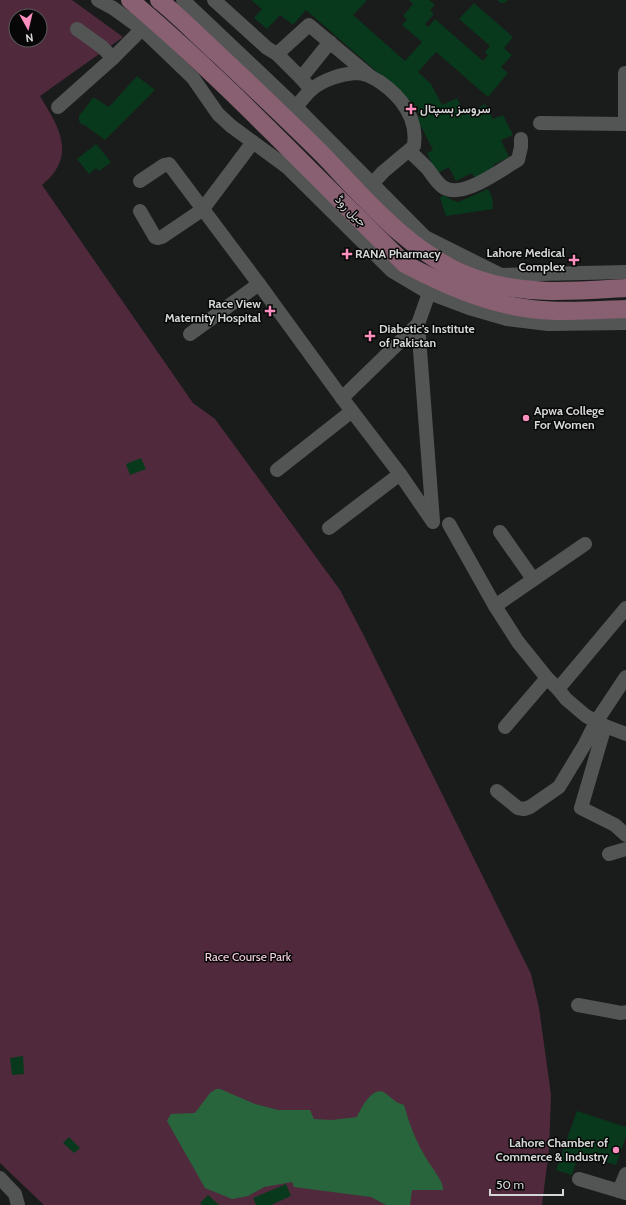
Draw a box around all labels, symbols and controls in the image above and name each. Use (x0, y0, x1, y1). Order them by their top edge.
north arrow (8, 8, 48, 48)
text: N (25, 30, 34, 45)
place label: سروسز ہسپتال (420, 101, 491, 117)
marker: سروسز ہسپتال (405, 103, 417, 115)
street label: جیل روڈ (332, 192, 370, 230)
place label: Lahore Medical Complex (486, 245, 565, 274)
place label: RANA Pharmacy (355, 246, 441, 261)
marker: RANA Pharmacy (342, 249, 352, 259)
marker: Lahore Medical Complex (568, 254, 580, 266)
place label: Race View Maternity Hospital (165, 296, 261, 325)
marker: Race View Maternity Hospital (264, 305, 276, 317)
place label: Diabetic's Institute of Pakistan (379, 321, 475, 350)
marker: Diabetic's Institute of Pakistan (364, 330, 376, 342)
place label: Apwa College For Women (534, 403, 604, 432)
marker: Apwa College For Women (521, 413, 531, 423)
park label: Race Course Park (205, 949, 292, 964)
place label: Lahore Chamber of Commerce & Industry (496, 1135, 609, 1164)
marker: Lahore Chamber of Commerce & Industry (611, 1145, 621, 1155)
scale bar (490, 1171, 563, 1197)
text: 50 m (496, 1177, 524, 1192)

